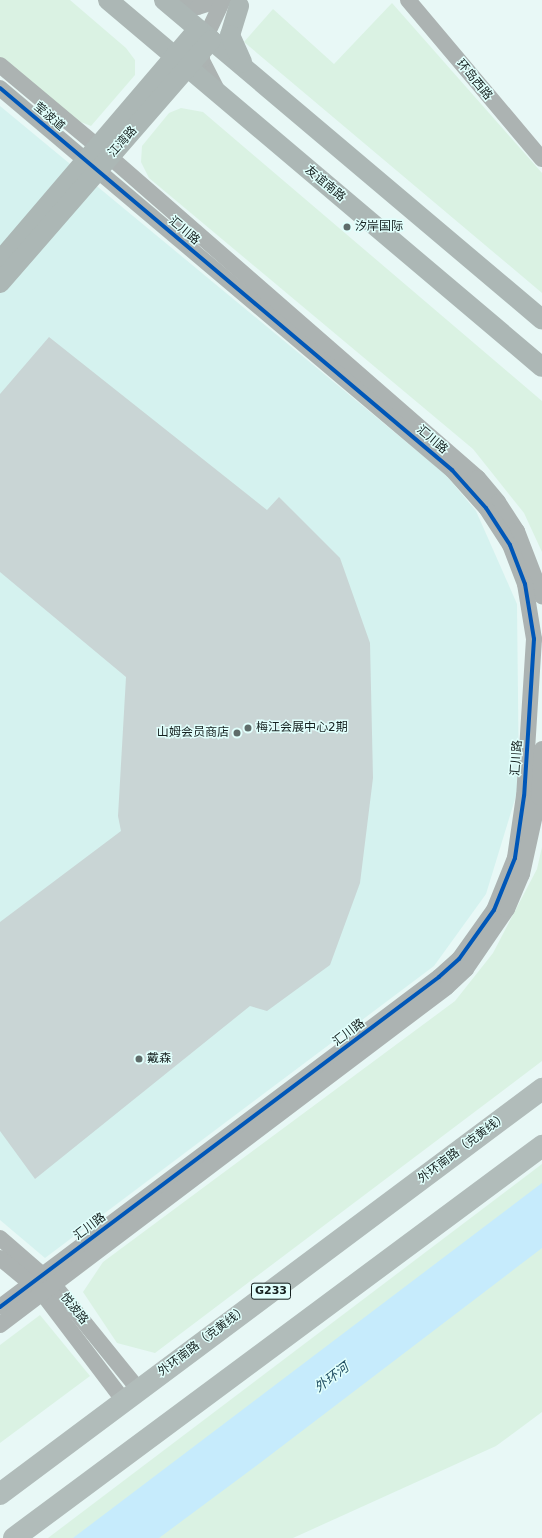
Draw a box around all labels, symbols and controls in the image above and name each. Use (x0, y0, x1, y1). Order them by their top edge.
street label: 环岛西路 (453, 57, 495, 103)
street label: 莹波道 (31, 100, 67, 134)
street label: 江湾路 (106, 124, 140, 160)
street label: 友谊南路 (302, 163, 348, 205)
street label: 汇川路 (166, 214, 202, 248)
place label: 汐岸国际 (355, 220, 403, 234)
marker: 汐岸国际 (342, 222, 352, 232)
street label: 汇川路 (414, 423, 450, 457)
place label: 梅江会展中心2期 (256, 721, 348, 735)
marker: 梅江会展中心2期 (243, 723, 253, 733)
place label: 山姆会员商店 (157, 726, 229, 740)
marker: 山姆会员商店 (232, 728, 242, 738)
street label: 汇川路 (509, 740, 525, 776)
street label: 汇川路 (330, 1016, 368, 1050)
place label: 戴森 (147, 1052, 171, 1066)
marker: 戴森 (134, 1054, 144, 1064)
street label: 外环南路（克黄线） (416, 1110, 510, 1186)
street label: 汇川路 (71, 1210, 109, 1244)
road number: G233 (251, 1282, 291, 1300)
street label: 悦波路 (57, 1290, 91, 1328)
street label: 外环南路（克黄线） (156, 1303, 250, 1379)
water label: 外环河 (312, 1360, 352, 1396)

